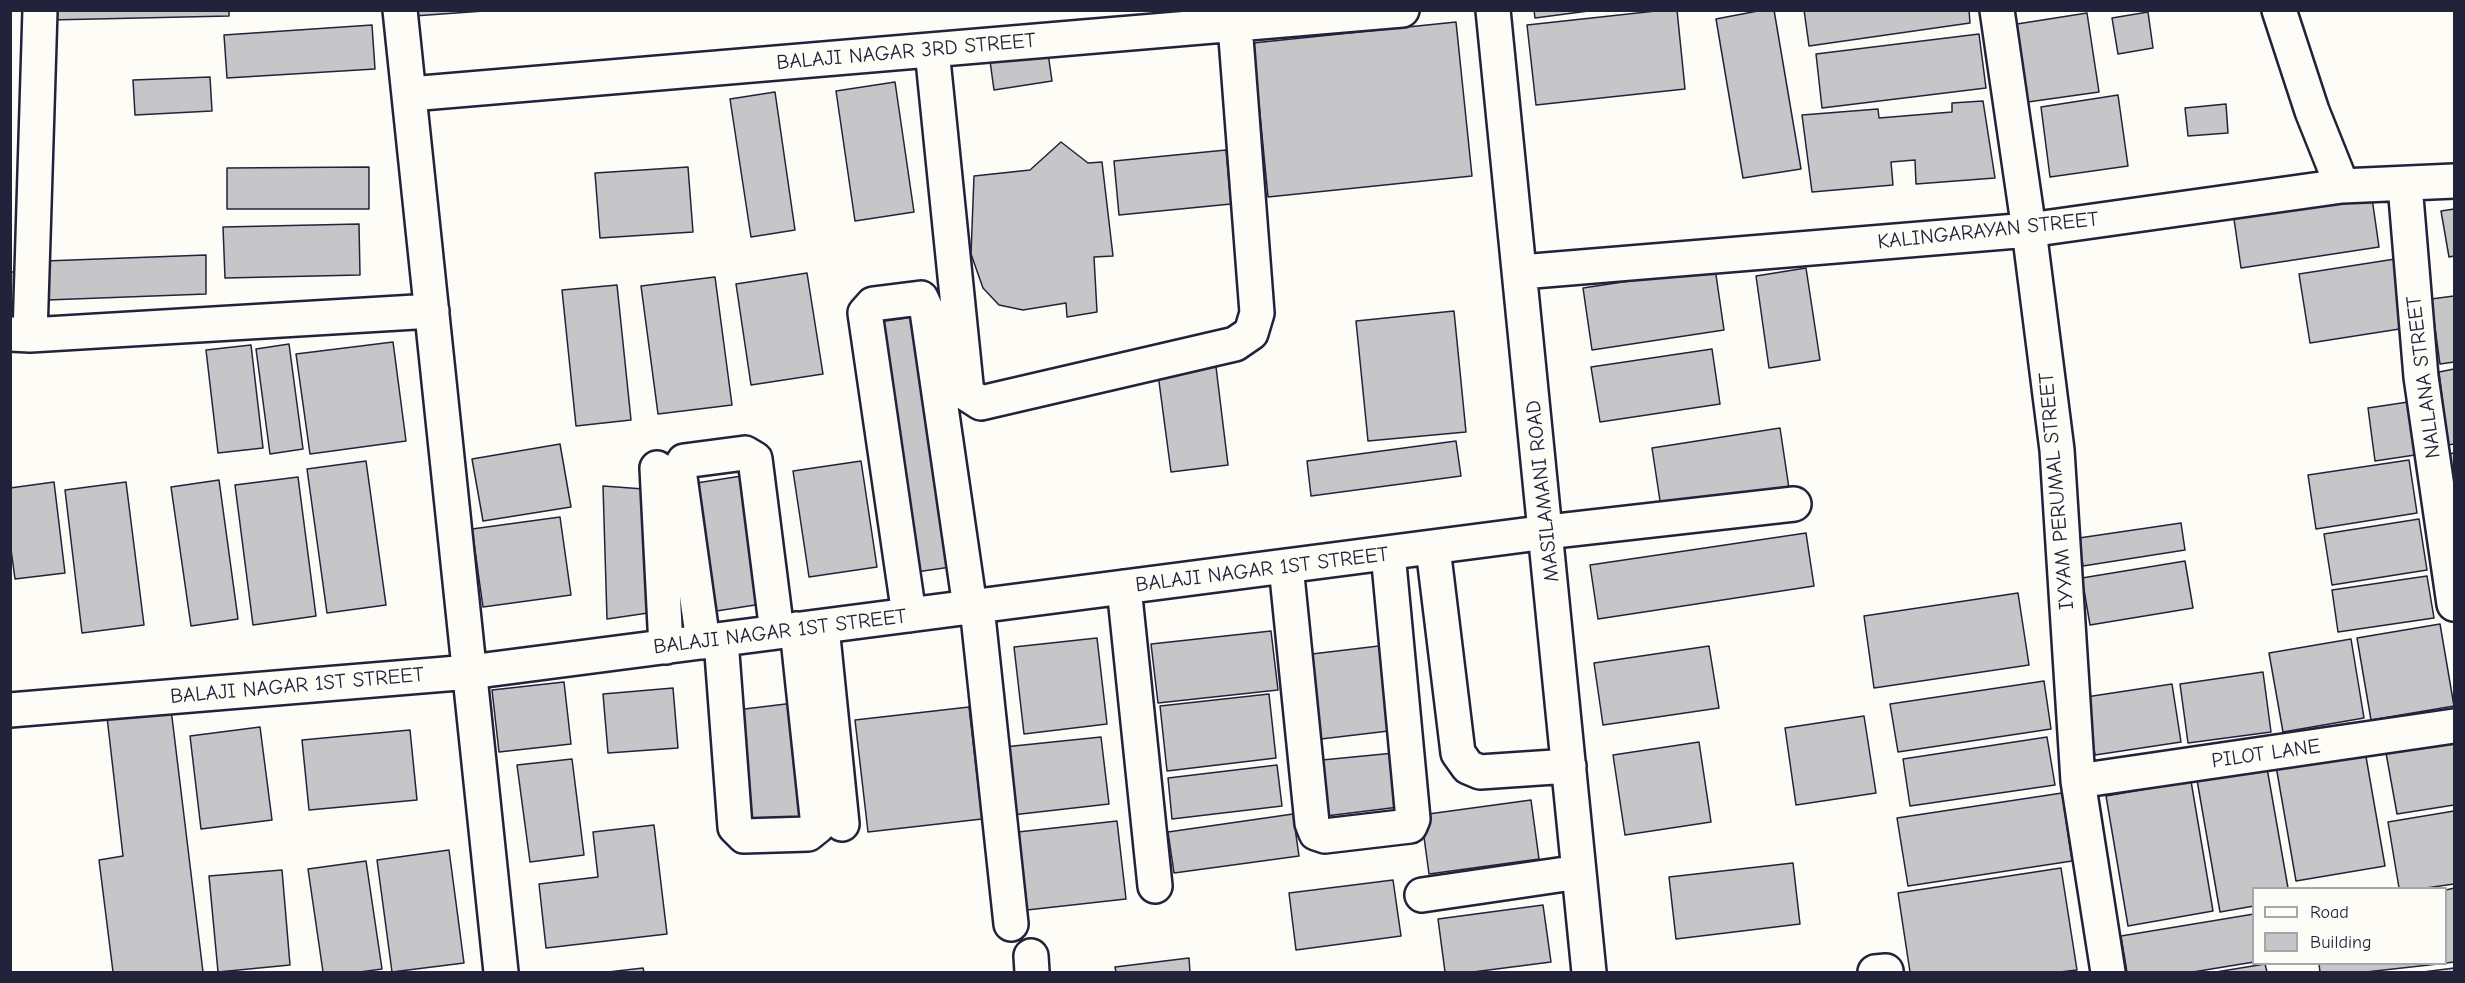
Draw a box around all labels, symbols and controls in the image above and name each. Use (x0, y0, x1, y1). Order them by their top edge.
street label: BALAJI NAGAR 3RD STREET (775, 28, 1037, 76)
street label: KALINGARAYAN STREET (1876, 207, 2100, 255)
street label: NALLANA STREET (2402, 294, 2446, 460)
street label: IYYAM PERUMAL STREET (2034, 371, 2080, 611)
street label: MASILAMANI ROAD (1521, 399, 1565, 583)
street label: BALAJI NAGAR 1ST STREET (1134, 542, 1390, 598)
street label: BALAJI NAGAR 1ST STREET (652, 604, 908, 660)
street label: BALAJI NAGAR 1ST STREET (169, 662, 425, 710)
street label: PILOT LANE (2210, 734, 2322, 774)
legend (2252, 887, 2447, 965)
text: Road (2310, 902, 2349, 923)
text: Building (2310, 932, 2372, 953)

